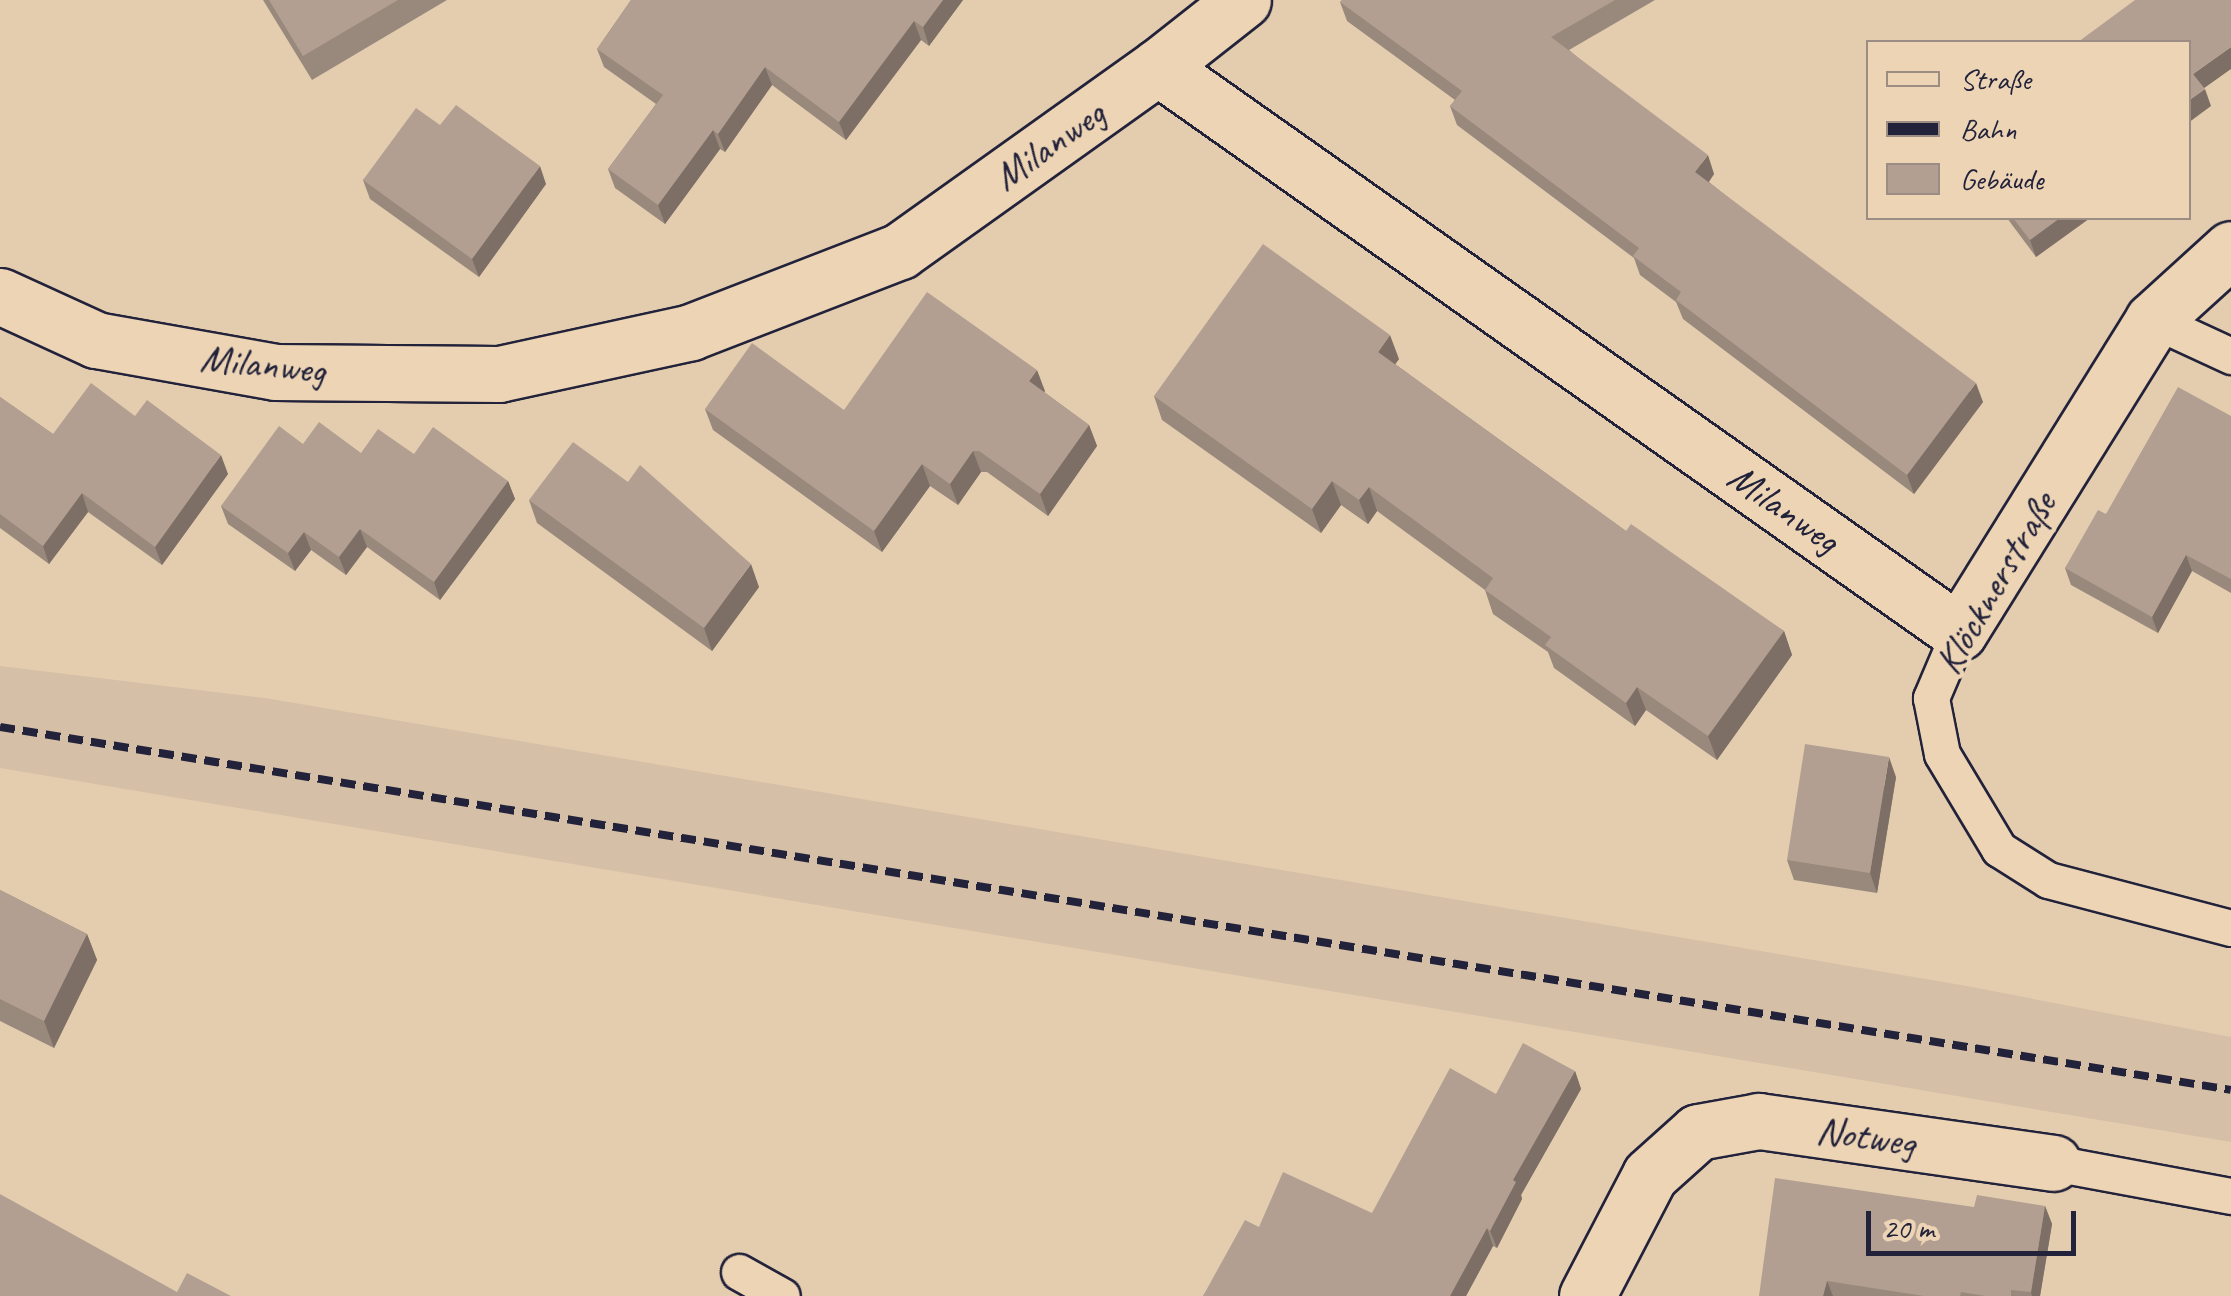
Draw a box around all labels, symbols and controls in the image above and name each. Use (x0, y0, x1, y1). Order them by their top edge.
legend (1866, 40, 2191, 220)
text: Straße (1960, 60, 2031, 98)
street label: Milanweg (984, 89, 1114, 201)
text: Bahn (1960, 110, 2016, 148)
text: Gebäude (1960, 160, 2043, 198)
street label: Milanweg (198, 334, 328, 394)
street label: Milanweg (1719, 452, 1849, 564)
street label: Klöcknerstraße (1924, 484, 2066, 682)
street label: Notweg (1814, 1105, 1918, 1167)
scale bar (1871, 1191, 2081, 1253)
text: 20 m (1883, 1209, 1934, 1247)

